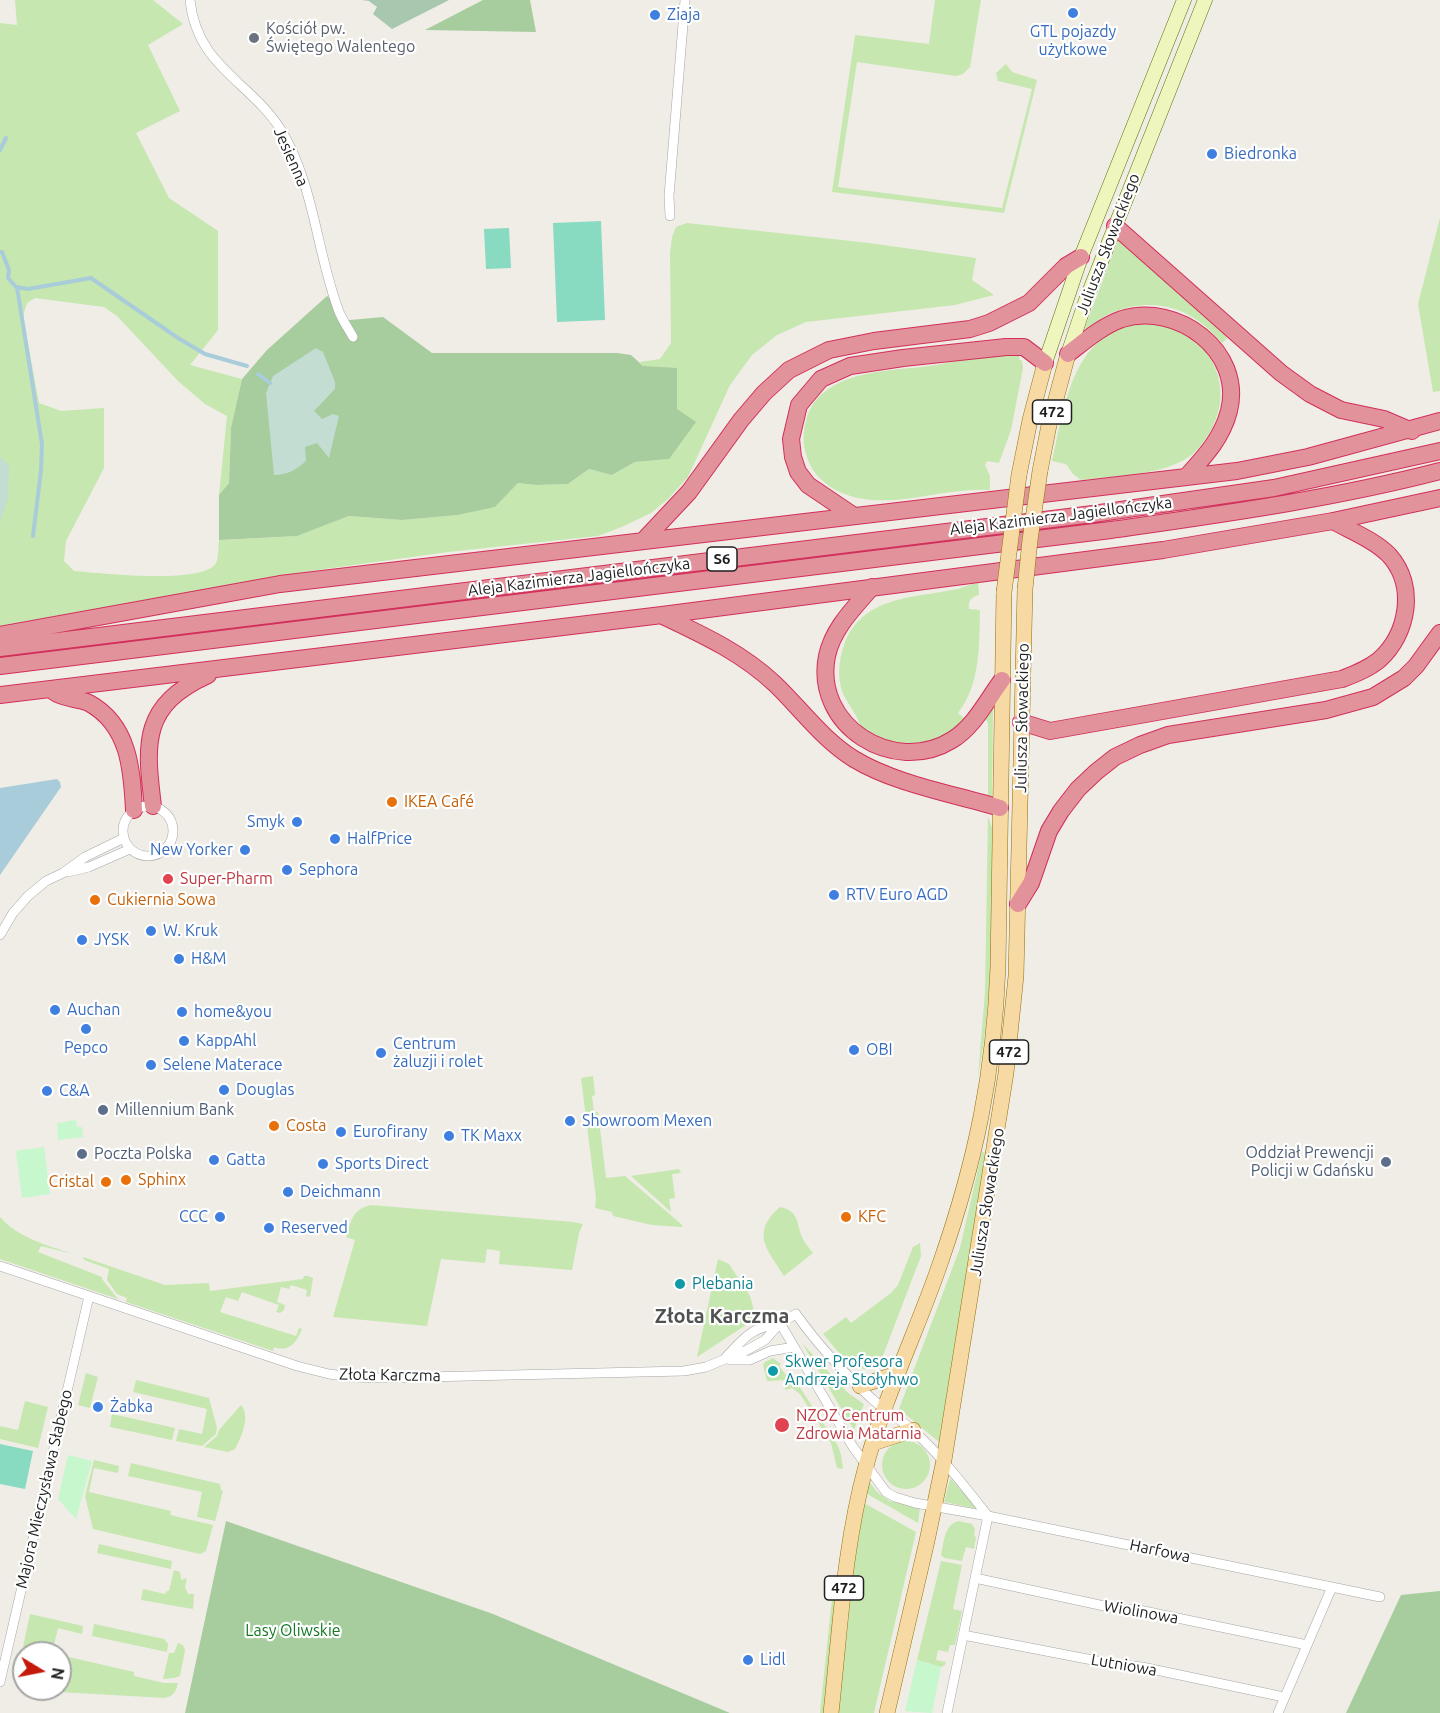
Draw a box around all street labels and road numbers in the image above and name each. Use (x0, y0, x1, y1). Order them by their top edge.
street label: Jesienna (269, 124, 313, 190)
street label: Juliusza Słowackiego (1072, 171, 1144, 317)
road number: 472 (1032, 400, 1072, 424)
street label: Aleja Kazimierza Jagiellończyka (949, 493, 1173, 539)
road number: S6 (707, 547, 737, 571)
street label: Aleja Kazimierza Jagiellończyka (467, 554, 691, 600)
street label: Juliusza Słowackiego (1011, 643, 1033, 793)
road number: 472 (990, 1040, 1028, 1064)
street label: Juliusza Słowackiego (966, 1127, 1008, 1277)
street label: Złota Karczma (339, 1365, 441, 1385)
street label: Majora Mieczysława Słabego (12, 1388, 76, 1590)
street label: Harfowa (1128, 1535, 1192, 1567)
road number: 472 (824, 1576, 864, 1600)
street label: Wiolinowa (1102, 1596, 1180, 1628)
street label: Lutniowa (1090, 1650, 1158, 1680)

